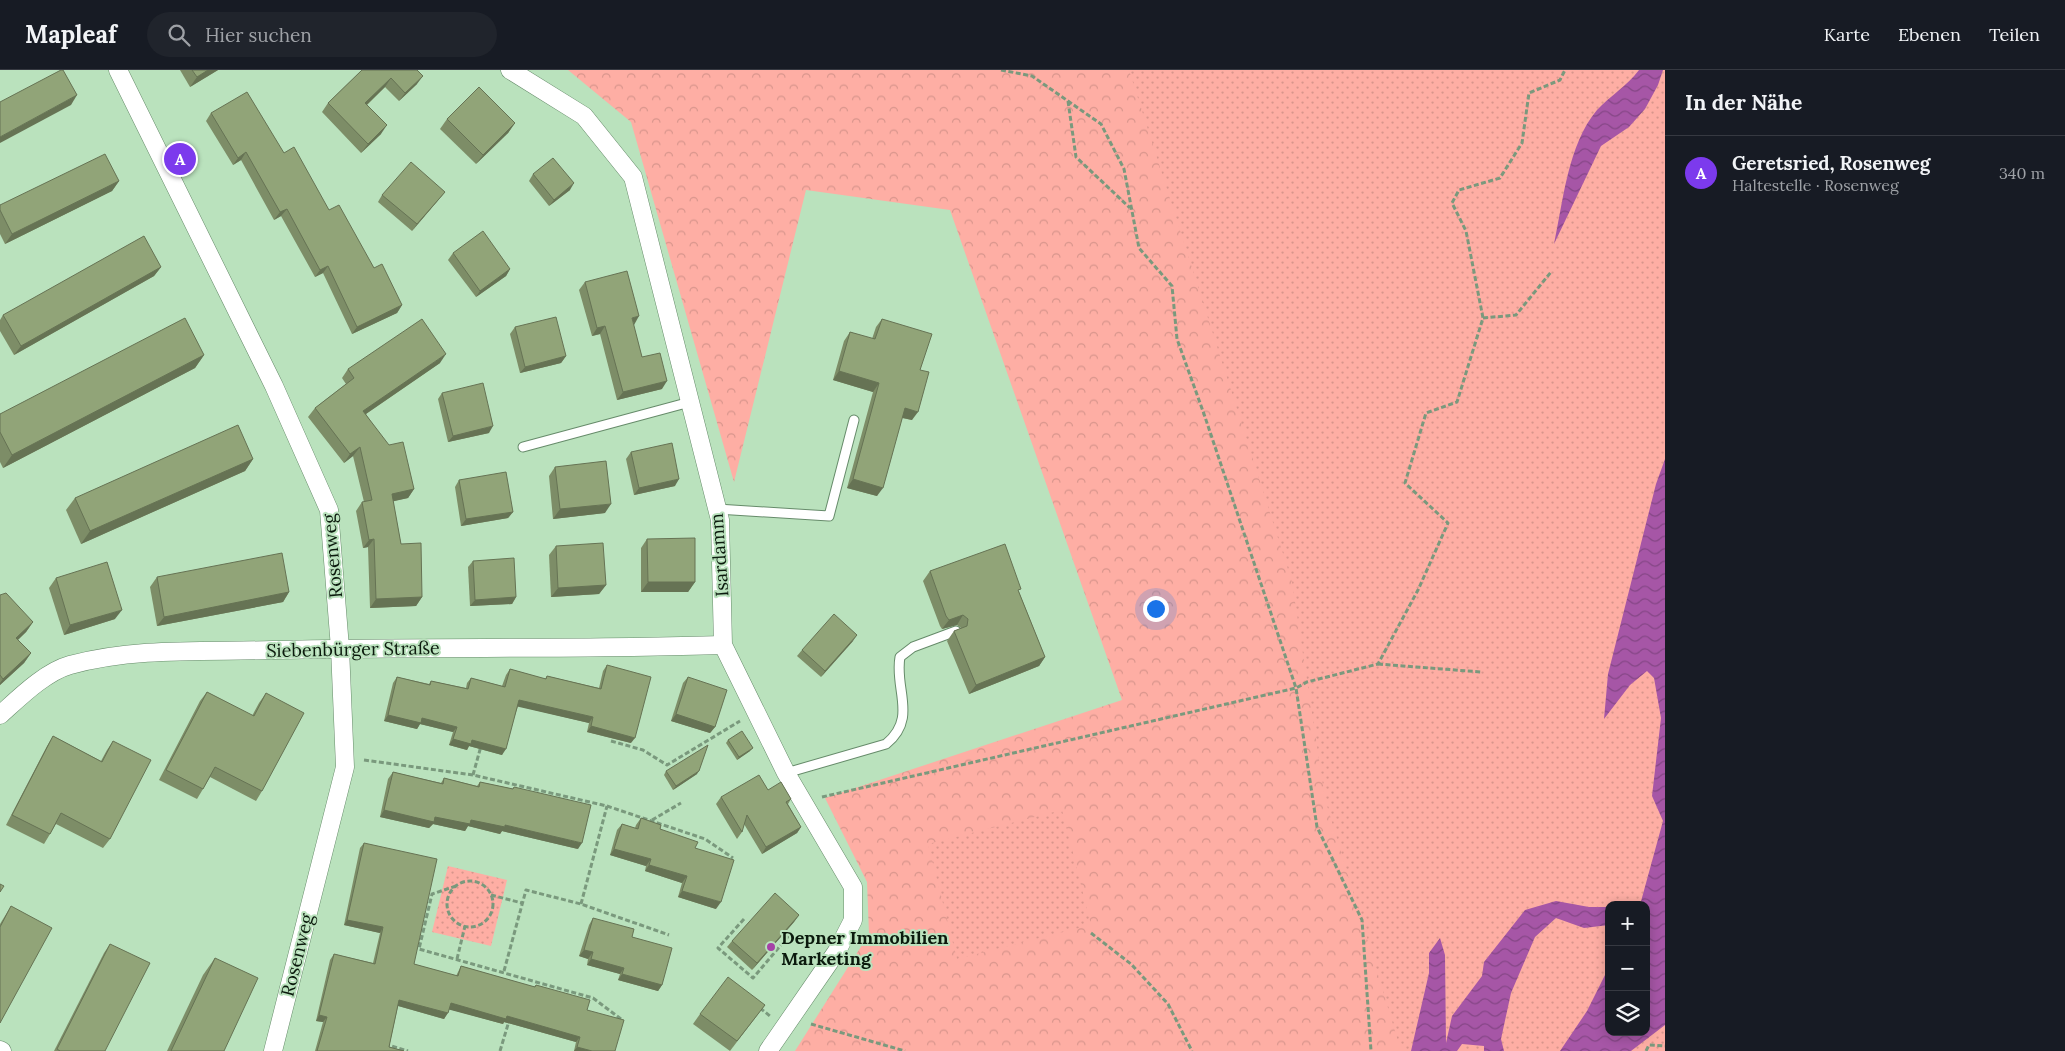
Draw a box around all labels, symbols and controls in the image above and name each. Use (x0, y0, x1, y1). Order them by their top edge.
search box (147, 12, 497, 57)
text: Mapleaf (25, 19, 117, 50)
icon: search (165, 21, 193, 49)
text: Hier suchen (205, 23, 312, 47)
text: Karte (1824, 23, 1870, 46)
text: Ebenen (1898, 23, 1961, 46)
text: Teilen (1989, 23, 2040, 46)
text: In der Nähe (1685, 89, 1802, 116)
pin: A (164, 140, 196, 178)
text: Geretsried, Rosenweg (1732, 151, 1930, 175)
text: A (1696, 163, 1706, 183)
text: 340 m (1999, 163, 2045, 183)
text: Haltestelle · Rosenweg (1732, 175, 1899, 195)
street label: Rosenweg (317, 512, 347, 599)
street label: Isardamm (705, 513, 733, 597)
your location (1143, 596, 1169, 622)
street label: Siebenbürger Straße (266, 636, 440, 662)
map controls (1605, 901, 1650, 1036)
button: + (1605, 901, 1650, 946)
street label: Rosenweg (276, 910, 319, 999)
place label: Depner Immobilien Marketing (781, 926, 949, 970)
marker: Depner Immobilien Marketing (765, 941, 777, 953)
button: − (1605, 946, 1650, 991)
button: layers (1605, 991, 1650, 1036)

